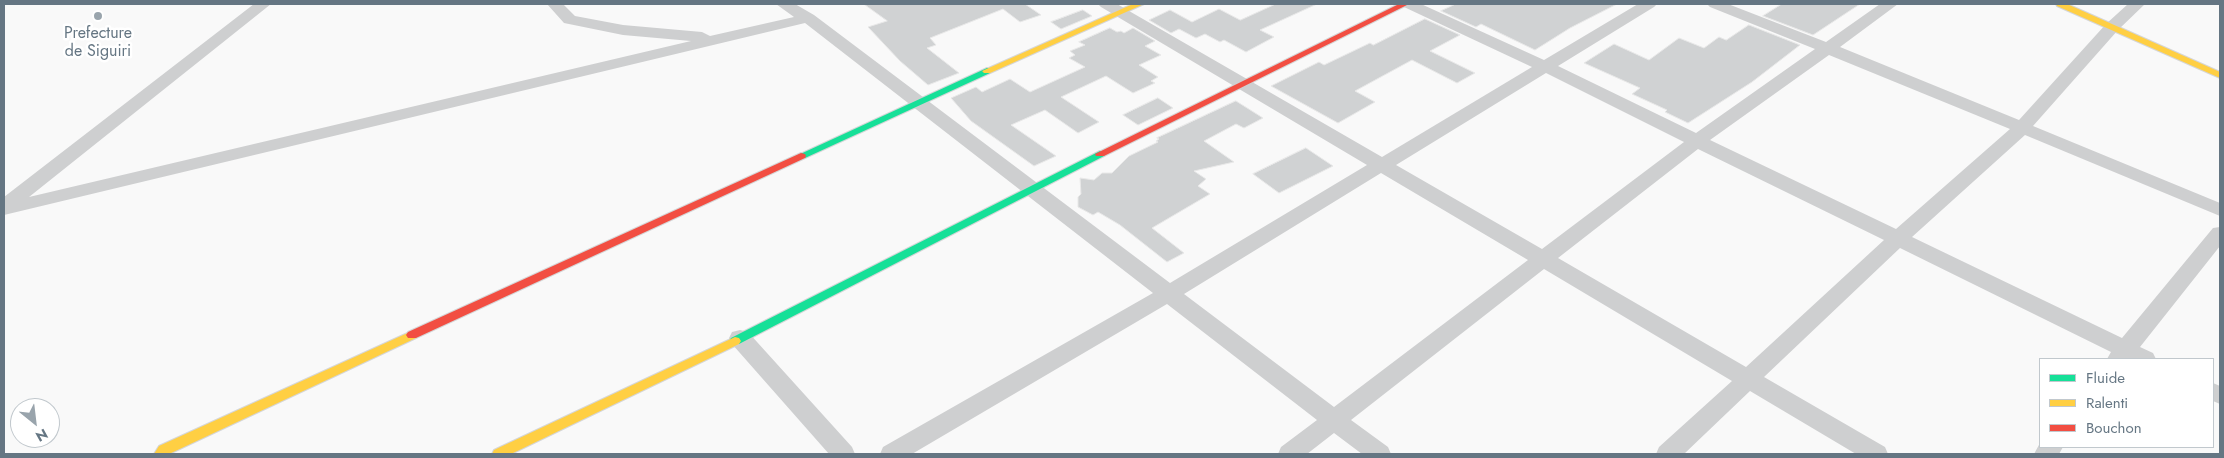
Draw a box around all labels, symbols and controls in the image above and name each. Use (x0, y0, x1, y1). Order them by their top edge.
marker: Prefecture de Siguiri (92, 10, 104, 22)
place label: Prefecture de Siguiri (64, 24, 132, 62)
legend (2039, 358, 2214, 448)
text: Fluide (2086, 367, 2125, 389)
text: Ralenti (2086, 392, 2128, 414)
north arrow (10, 398, 60, 448)
text: Bouchon (2086, 417, 2142, 439)
text: N (32, 424, 52, 447)

